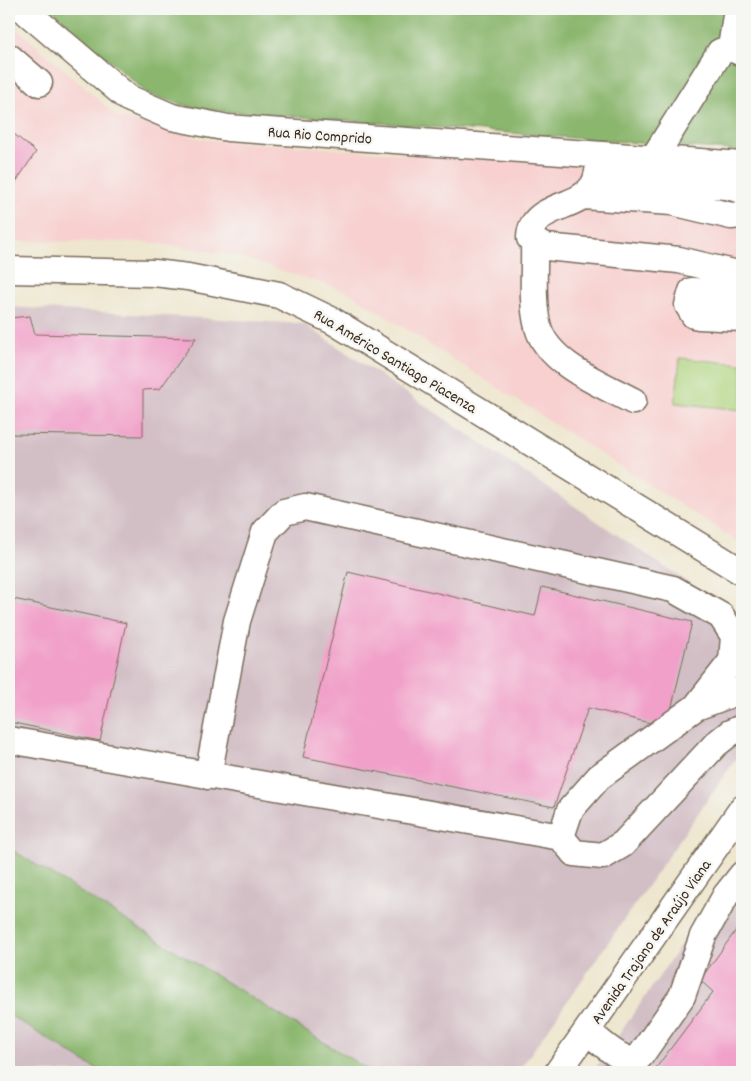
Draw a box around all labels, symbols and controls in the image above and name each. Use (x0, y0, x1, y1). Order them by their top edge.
street label: Rua Rio Comprido (267, 121, 373, 152)
street label: Rua Américo Santiago Piacenza (309, 304, 481, 420)
street label: Avenida Trajano de Araújo Viana (586, 855, 718, 1029)

